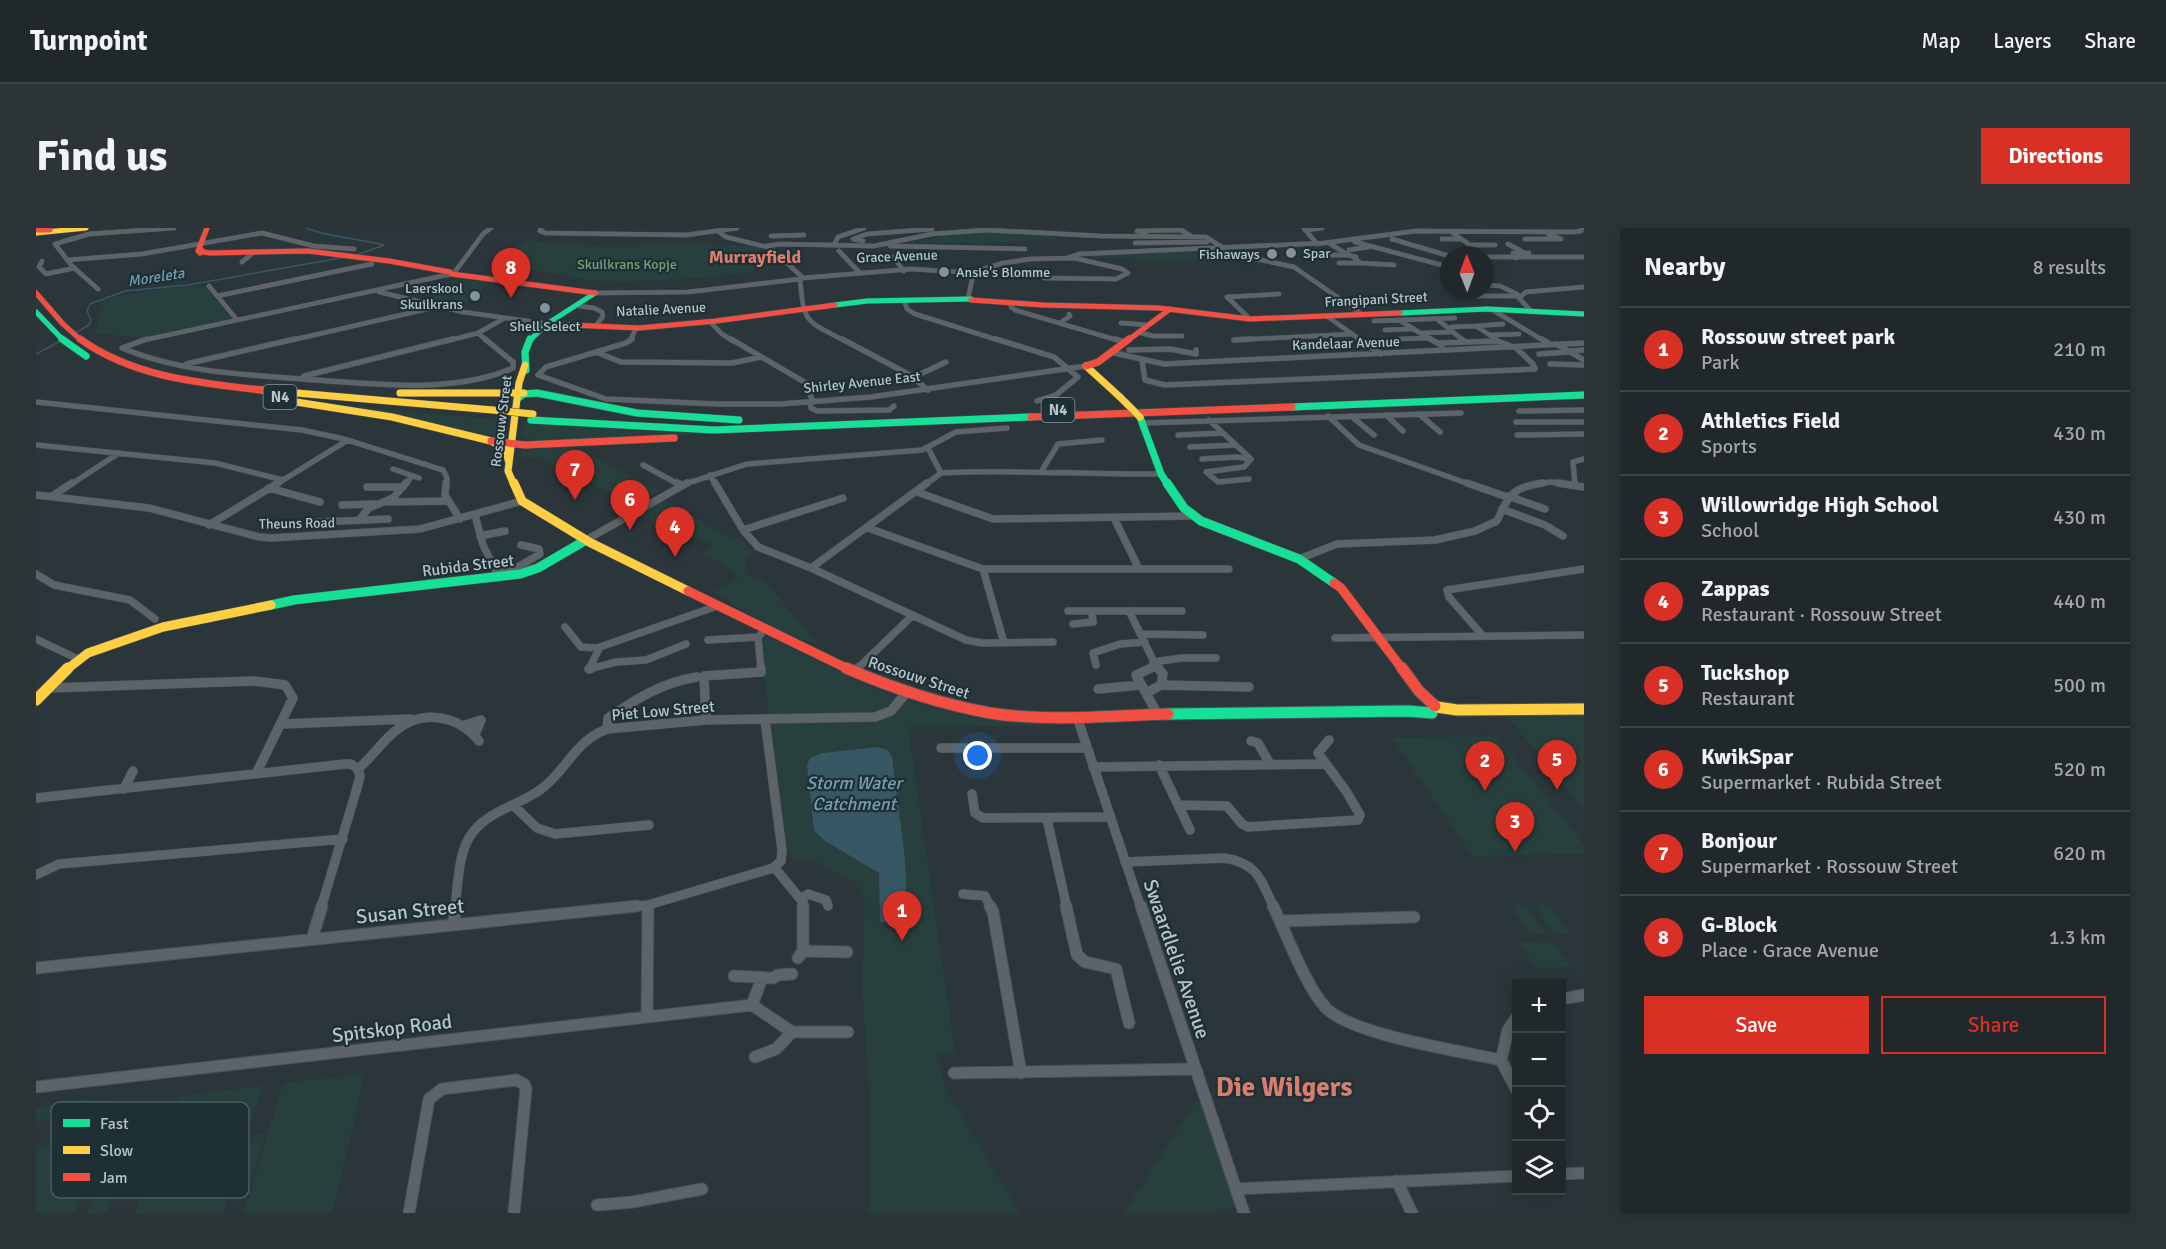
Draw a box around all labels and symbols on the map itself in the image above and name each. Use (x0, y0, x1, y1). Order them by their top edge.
place label: Spar (1303, 245, 1331, 262)
district label: Murrayfield (709, 246, 802, 268)
place label: Fishaways (1199, 246, 1260, 263)
marker: Spar (1284, 246, 1298, 260)
north arrow (1440, 246, 1494, 300)
street label: Grace Avenue (856, 247, 938, 266)
marker: Fishaways (1265, 247, 1279, 261)
pin: 8 (492, 248, 530, 298)
park label: Skuilkrans Kopje (577, 256, 677, 273)
water label: Moreleta (126, 264, 186, 290)
place label: Ansie's Blomme (956, 264, 1050, 281)
marker: Ansie's Blomme (937, 265, 951, 279)
place label: Laerskool Skuilkrans (400, 280, 463, 313)
street label: Frangipani Street (1324, 288, 1428, 311)
marker: Laerskool Skuilkrans (468, 289, 482, 303)
street label: Natalie Avenue (616, 299, 707, 320)
marker: Shell Select (538, 301, 552, 315)
place label: Shell Select (510, 318, 581, 335)
street label: Kandelaar Avenue (1292, 333, 1400, 354)
street label: Shirley Avenue East (803, 368, 922, 397)
street label: Rossouw Street (487, 374, 516, 468)
road number: N4 (264, 385, 296, 409)
road number: N4 (1042, 398, 1074, 422)
pin: 7 (556, 450, 594, 500)
pin: 6 (610, 480, 650, 530)
pin: 4 (656, 508, 694, 557)
street label: Theuns Road (259, 514, 335, 533)
street label: Rubida Street (421, 550, 516, 582)
street label: Rossouw Street (865, 652, 972, 704)
street label: Piet Low Street (611, 696, 716, 725)
pin: 5 (1538, 740, 1576, 790)
your location (963, 741, 992, 770)
pin: 2 (1466, 742, 1504, 791)
water label: Storm Water Catchment (806, 772, 904, 815)
pin: 3 (1496, 802, 1534, 852)
street label: Swaardlelie Avenue (1138, 876, 1216, 1042)
pin: 1 (882, 892, 922, 941)
street label: Susan Street (355, 893, 465, 930)
street label: Spitskop Road (331, 1009, 453, 1048)
district label: Die Wilgers (1216, 1071, 1352, 1104)
legend (51, 1102, 249, 1198)
text: Fast (100, 1114, 129, 1134)
text: Slow (100, 1141, 134, 1161)
text: Jam (100, 1168, 128, 1188)

